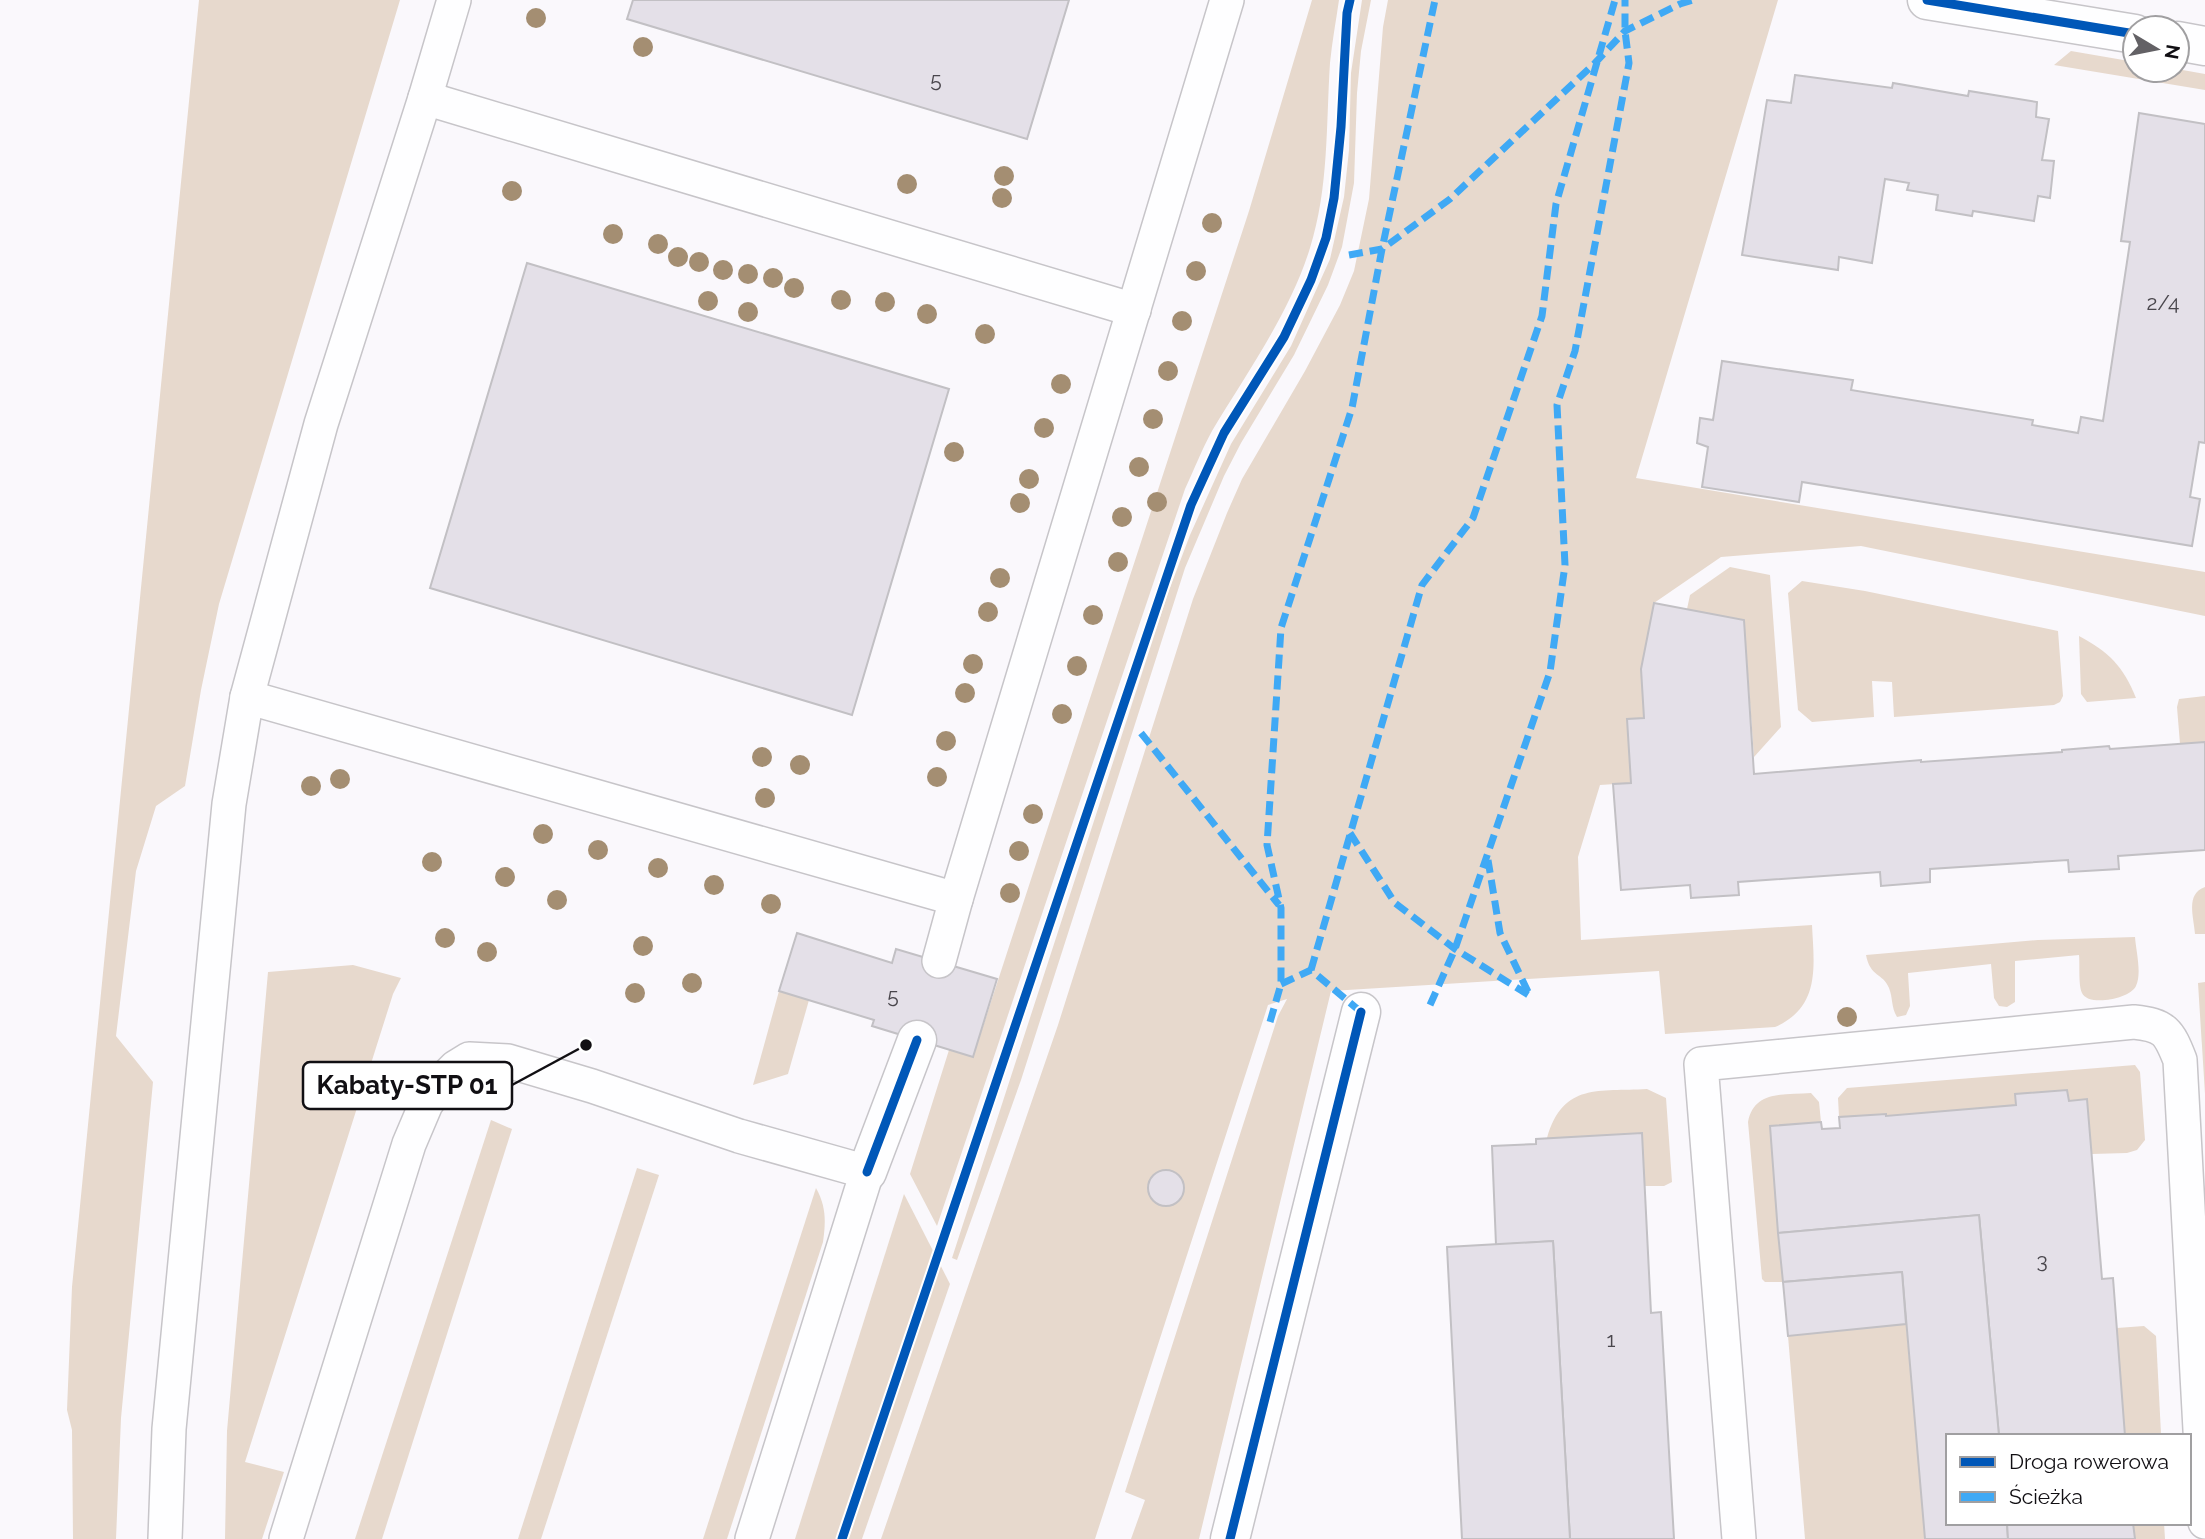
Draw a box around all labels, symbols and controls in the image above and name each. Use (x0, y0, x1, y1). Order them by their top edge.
north arrow (2121, 14, 2191, 84)
text: N (2161, 43, 2185, 61)
house number: 5 (930, 67, 942, 92)
house number: 2/4 (2146, 290, 2180, 315)
house number: 5 (887, 983, 899, 1008)
callout: Kabaty-STP 01 (303, 1062, 512, 1109)
text: Kabaty-STP 01 (316, 1070, 498, 1100)
house number: 3 (2036, 1248, 2048, 1273)
house number: 1 (1607, 1327, 1616, 1352)
legend (1946, 1434, 2191, 1525)
text: Droga rowerowa (2009, 1449, 2169, 1474)
text: Ścieżka (2009, 1484, 2083, 1509)

